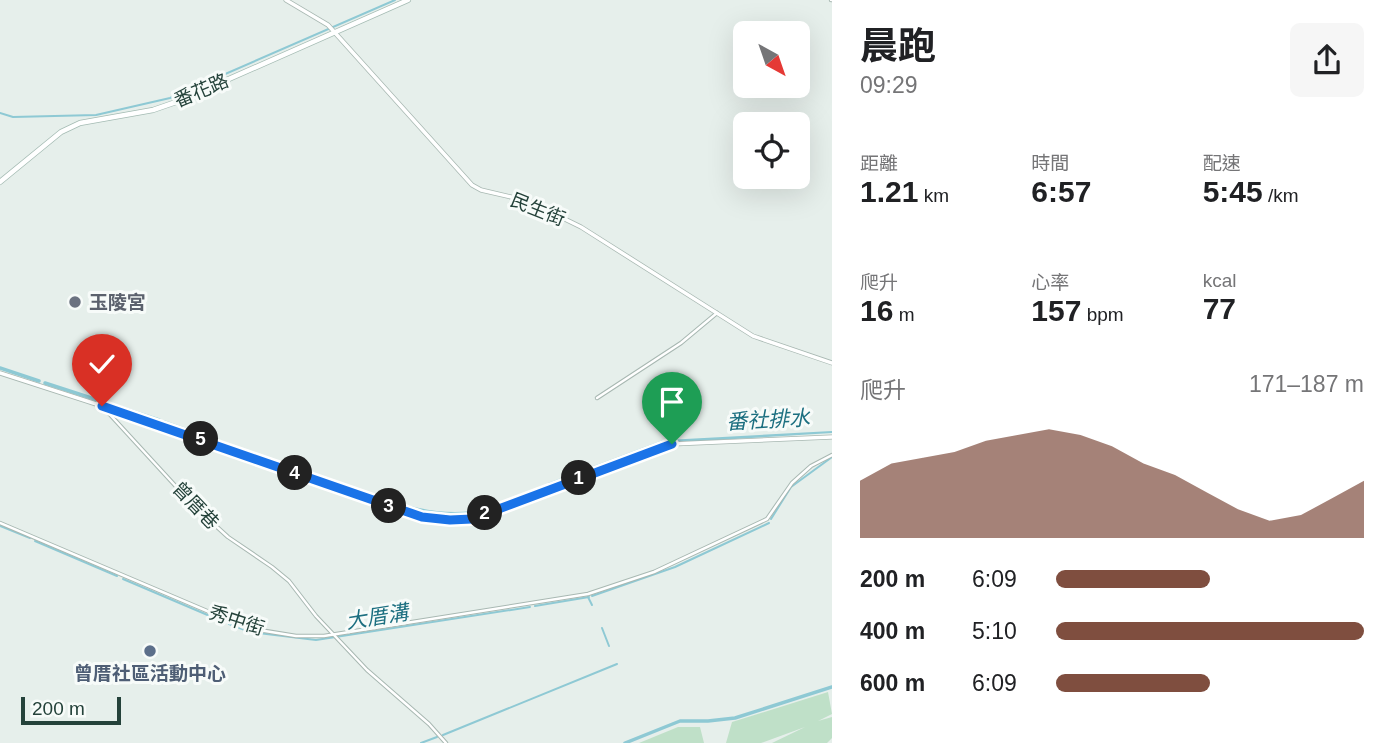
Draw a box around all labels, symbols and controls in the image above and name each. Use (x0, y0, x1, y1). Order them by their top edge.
north arrow (733, 21, 810, 98)
map controls (733, 21, 810, 189)
button: share (1290, 23, 1364, 97)
text: 晨跑 (860, 25, 936, 67)
street label: 番花路 (171, 70, 232, 111)
text: 09:29 (860, 72, 918, 98)
button: locate (733, 112, 810, 189)
text: 距離 (860, 153, 898, 174)
text: 時間 (1031, 153, 1069, 174)
text: 配速 (1203, 153, 1241, 174)
text: 1.21 (860, 175, 918, 208)
text: 6:57 (1031, 175, 1091, 208)
text: 5:45 (1203, 175, 1263, 208)
text: km (918, 185, 949, 206)
text: /km (1263, 185, 1299, 206)
street label: 民生街 (507, 189, 568, 230)
text: kcal (1203, 270, 1236, 291)
text: 爬升 (860, 272, 898, 293)
text: 心率 (1031, 272, 1069, 293)
place label: 玉陵宮 (89, 292, 146, 313)
text: 77 (1203, 292, 1236, 325)
marker: 玉陵宮 (67, 294, 83, 310)
text: 16 (860, 294, 893, 327)
text: 157 (1031, 294, 1081, 327)
text: m (893, 304, 914, 325)
text: bpm (1081, 304, 1124, 325)
pin (72, 334, 132, 406)
icon: check (83, 345, 121, 383)
text: 171–187 m (1249, 371, 1364, 397)
pin (642, 372, 702, 444)
text: 爬升 (860, 377, 906, 403)
icon: arrive (653, 383, 691, 421)
water label: 番社排水 (725, 406, 812, 433)
pin: 5 (184, 422, 218, 457)
text: 5 (195, 428, 206, 449)
pin: 4 (278, 456, 312, 490)
pin: 1 (562, 461, 596, 496)
text: 4 (289, 462, 300, 483)
text: 1 (573, 467, 584, 488)
street label: 曾厝巷 (168, 478, 223, 533)
pin: 3 (372, 489, 406, 524)
text: 3 (383, 495, 394, 516)
pin: 2 (468, 496, 503, 530)
text: 2 (479, 502, 490, 523)
text: 200 m (860, 566, 925, 592)
text: 6:09 (972, 566, 1017, 592)
water label: 大厝溝 (344, 600, 413, 633)
street label: 秀中街 (206, 602, 267, 639)
text: 400 m (860, 618, 925, 644)
text: 5:10 (972, 618, 1017, 644)
marker: 曾厝社區活動中心 (142, 643, 158, 659)
place label: 曾厝社區活動中心 (74, 663, 226, 684)
text: 600 m (860, 670, 925, 696)
text: 6:09 (972, 670, 1017, 696)
scale bar (21, 694, 121, 726)
text: 200 m (32, 698, 85, 719)

